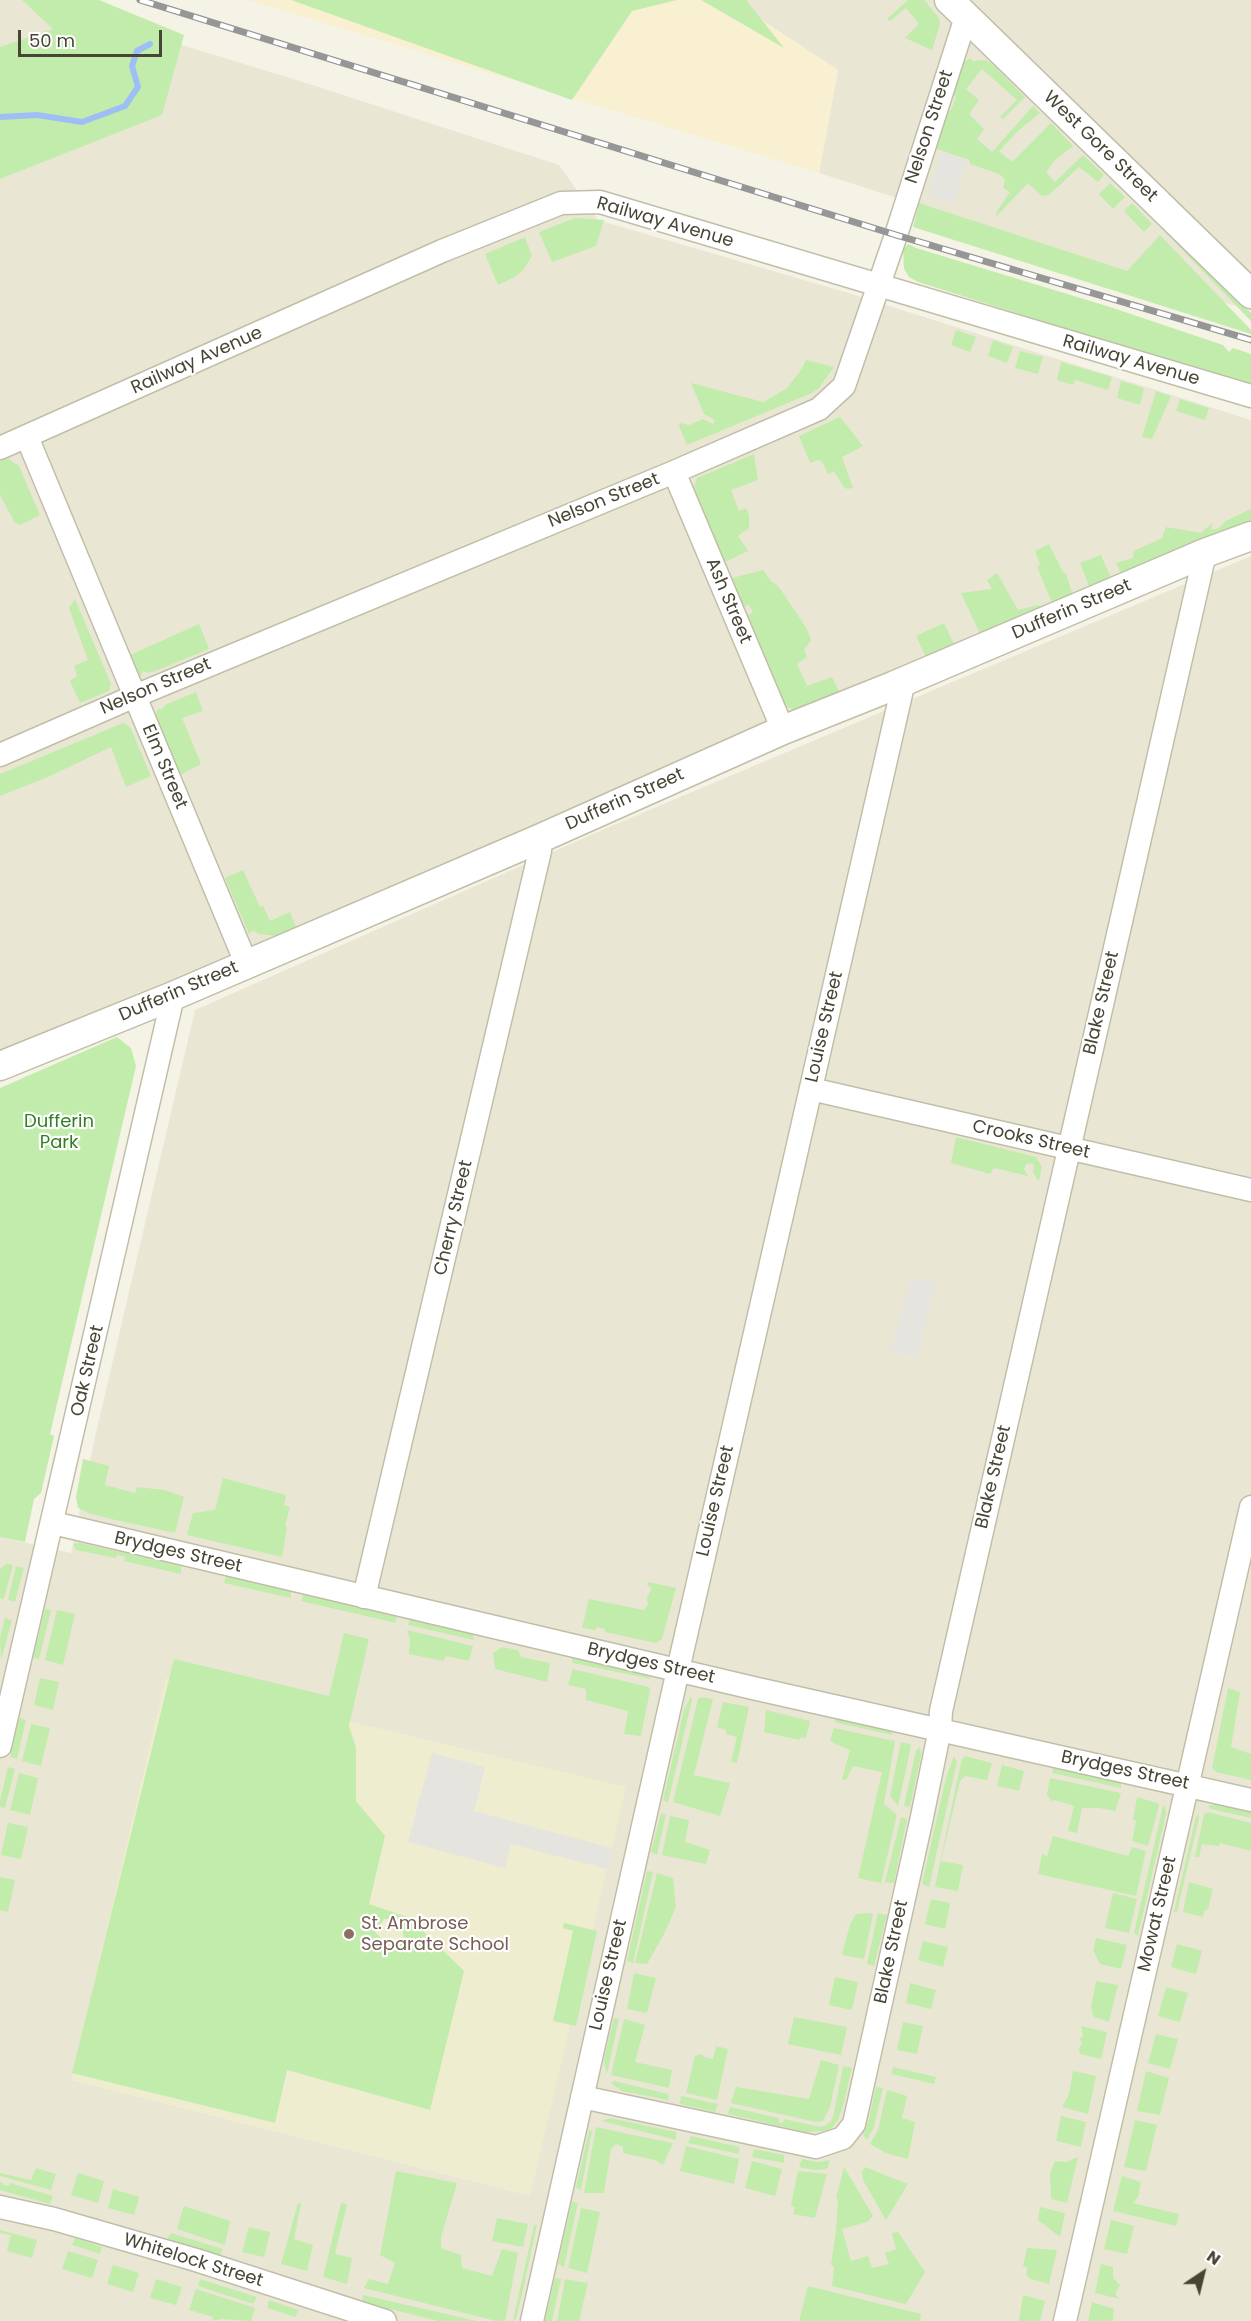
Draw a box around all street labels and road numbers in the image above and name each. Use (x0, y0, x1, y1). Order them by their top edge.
street label: Nelson Street (901, 67, 959, 187)
street label: West Gore Street (1038, 87, 1162, 207)
street label: Railway Avenue (594, 193, 736, 253)
street label: Railway Avenue (128, 322, 266, 400)
street label: Railway Avenue (1060, 331, 1202, 391)
street label: Nelson Street (545, 469, 663, 533)
street label: Ash Street (700, 555, 756, 647)
street label: Dufferin Street (1009, 575, 1135, 645)
street label: Nelson Street (97, 654, 215, 720)
street label: Elm Street (137, 721, 191, 813)
street label: Dufferin Street (562, 764, 688, 836)
street label: Blake Street (1080, 949, 1124, 1057)
street label: Dufferin Street (116, 957, 242, 1027)
street label: Louise Street (802, 969, 848, 1085)
street label: Crooks Street (970, 1116, 1092, 1164)
street label: Cherry Street (430, 1158, 478, 1278)
street label: Oak Street (67, 1323, 109, 1419)
street label: Blake Street (972, 1423, 1016, 1531)
street label: Louise Street (693, 1443, 739, 1559)
street label: Brydges Street (112, 1528, 244, 1578)
street label: Brydges Street (585, 1639, 717, 1689)
street label: Brydges Street (1059, 1747, 1191, 1795)
street label: Mowat Street (1134, 1854, 1182, 1974)
street label: Blake Street (870, 1898, 914, 2006)
street label: Louise Street (586, 1917, 632, 2033)
street label: Whitelock Street (121, 2229, 265, 2293)

